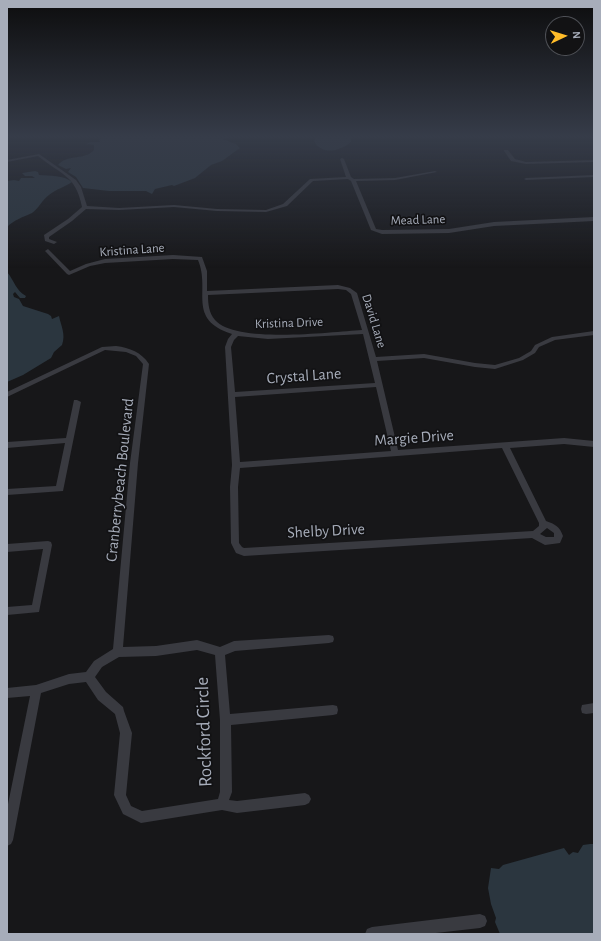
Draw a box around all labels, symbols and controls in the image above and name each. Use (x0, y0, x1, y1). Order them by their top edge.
north arrow (545, 16, 585, 56)
text: N (571, 31, 582, 39)
street label: Mead Lane (390, 211, 446, 229)
street label: Kristina Lane (99, 240, 165, 260)
street label: David Lane (358, 292, 390, 350)
street label: Kristina Drive (255, 314, 323, 332)
street label: Crystal Lane (266, 364, 342, 388)
street label: Cranberrybeach Boulevard (102, 397, 138, 563)
street label: Margie Drive (374, 426, 454, 450)
street label: Shelby Drive (287, 519, 365, 543)
street label: Rockford Circle (191, 677, 217, 787)

